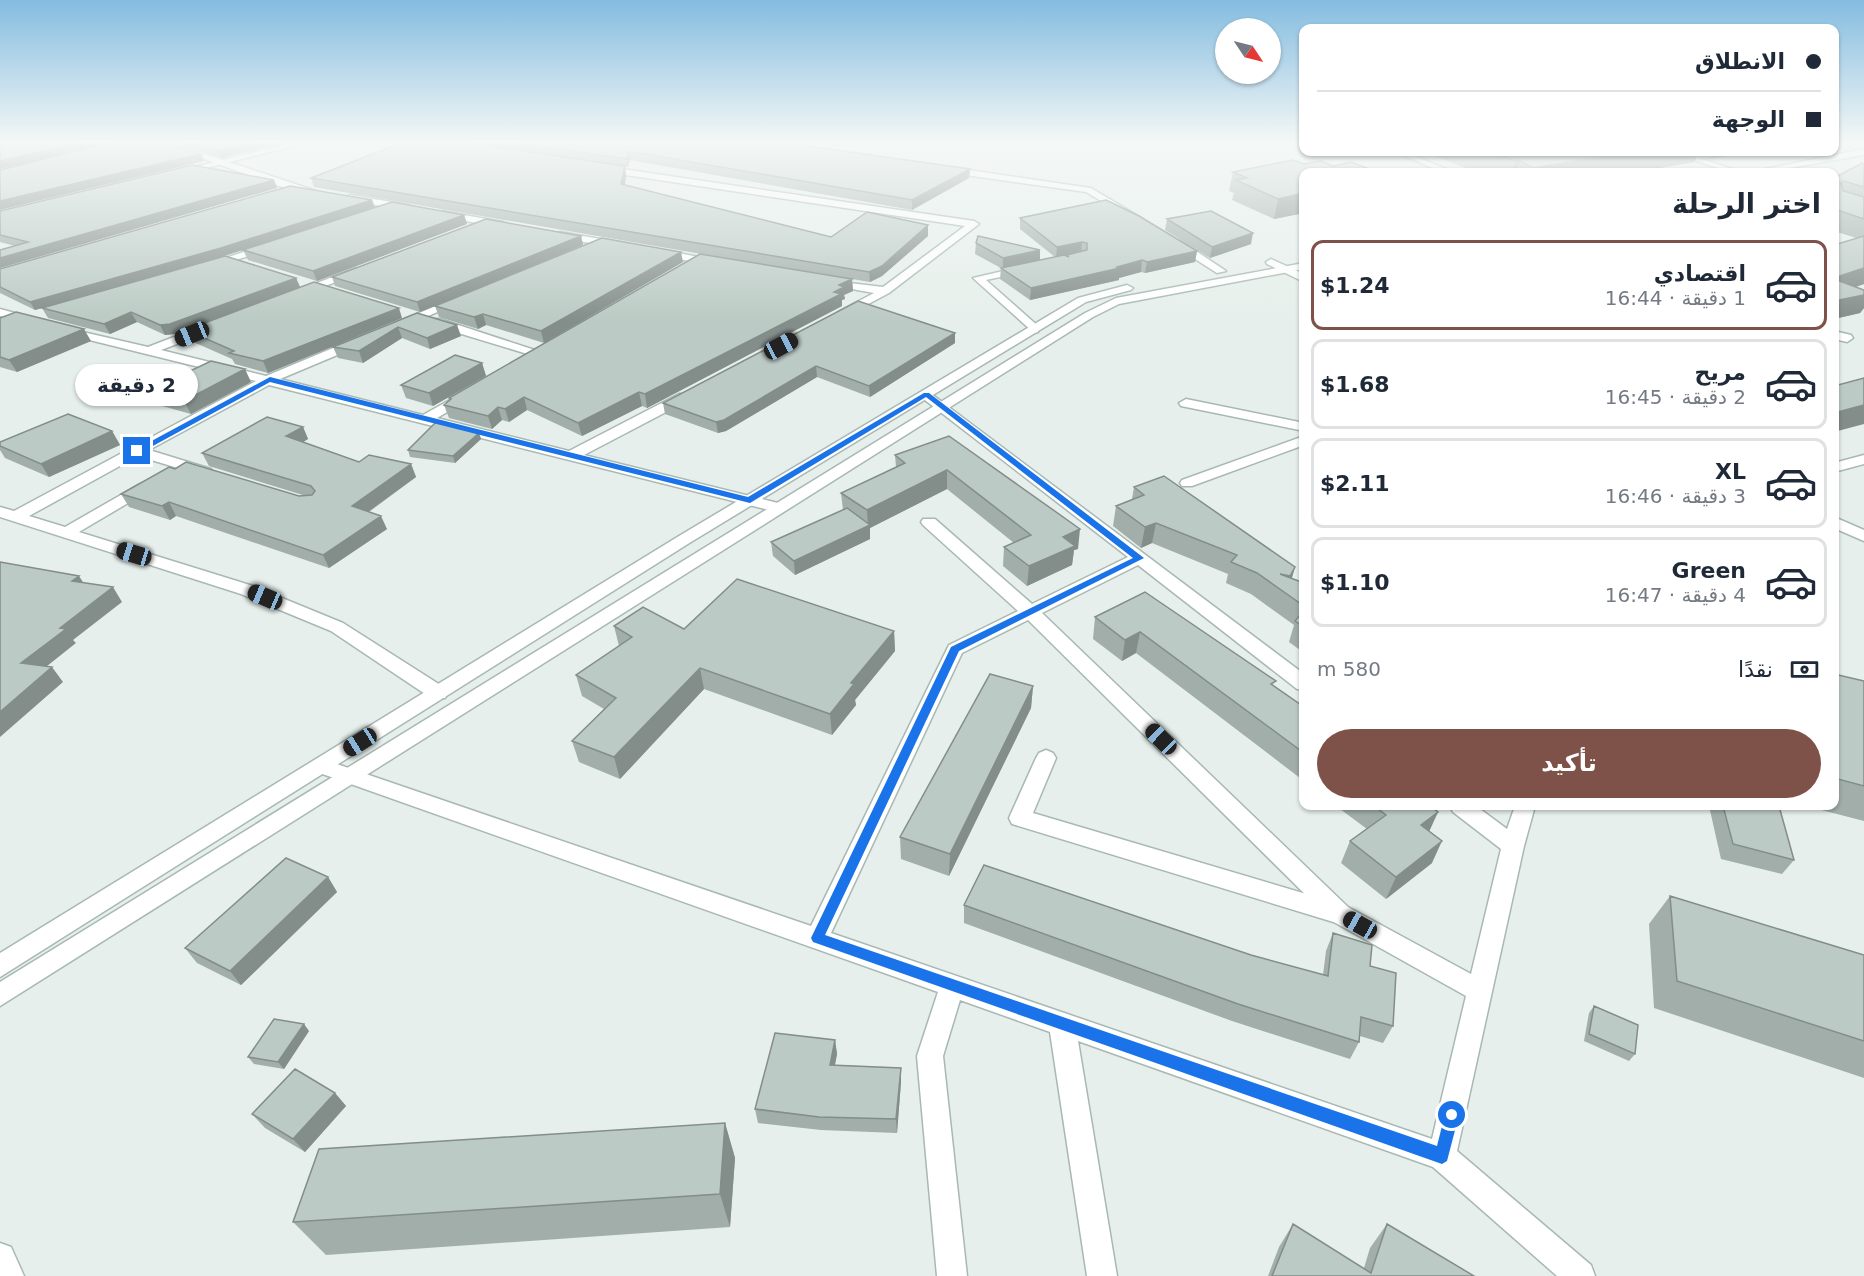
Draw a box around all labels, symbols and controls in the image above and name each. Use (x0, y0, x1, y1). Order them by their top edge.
north arrow (1215, 18, 1281, 84)
map controls (1215, 18, 1281, 84)
text: الانطلاق (1695, 49, 1785, 74)
text: الوجهة (1712, 107, 1785, 132)
text: اختر الرحلة (1672, 188, 1821, 219)
icon: car (1764, 258, 1818, 312)
text: اقتصادي (1654, 261, 1746, 286)
text: $1.24 (1320, 273, 1390, 298)
text: 1 دقيقة · 16:44 (1605, 286, 1746, 310)
car (172, 319, 212, 349)
car (761, 330, 801, 362)
icon: car (1764, 357, 1818, 411)
text: مريح (1695, 360, 1746, 385)
callout: 2 دقيقة (76, 364, 198, 406)
text: $1.68 (1320, 372, 1390, 397)
text: 2 دقيقة (97, 373, 176, 397)
text: 2 دقيقة · 16:45 (1605, 385, 1746, 409)
route end (123, 437, 150, 464)
icon: car (1764, 456, 1818, 510)
text: XL (1715, 459, 1746, 484)
text: $2.11 (1320, 471, 1390, 496)
text: 3 دقيقة · 16:46 (1605, 484, 1746, 508)
car (114, 540, 154, 568)
icon: car (1764, 555, 1818, 609)
text: Green (1672, 558, 1746, 583)
text: $1.10 (1320, 570, 1390, 595)
car (245, 582, 285, 612)
text: 4 دقيقة · 16:47 (1605, 583, 1746, 607)
icon: cash (1788, 653, 1821, 686)
text: 580 m (1317, 657, 1381, 681)
text: نقدًا (1738, 657, 1773, 682)
car (1142, 720, 1180, 758)
car (340, 725, 380, 759)
button: تأكيد (1317, 729, 1821, 798)
car (1340, 908, 1380, 942)
route start (1438, 1101, 1465, 1128)

